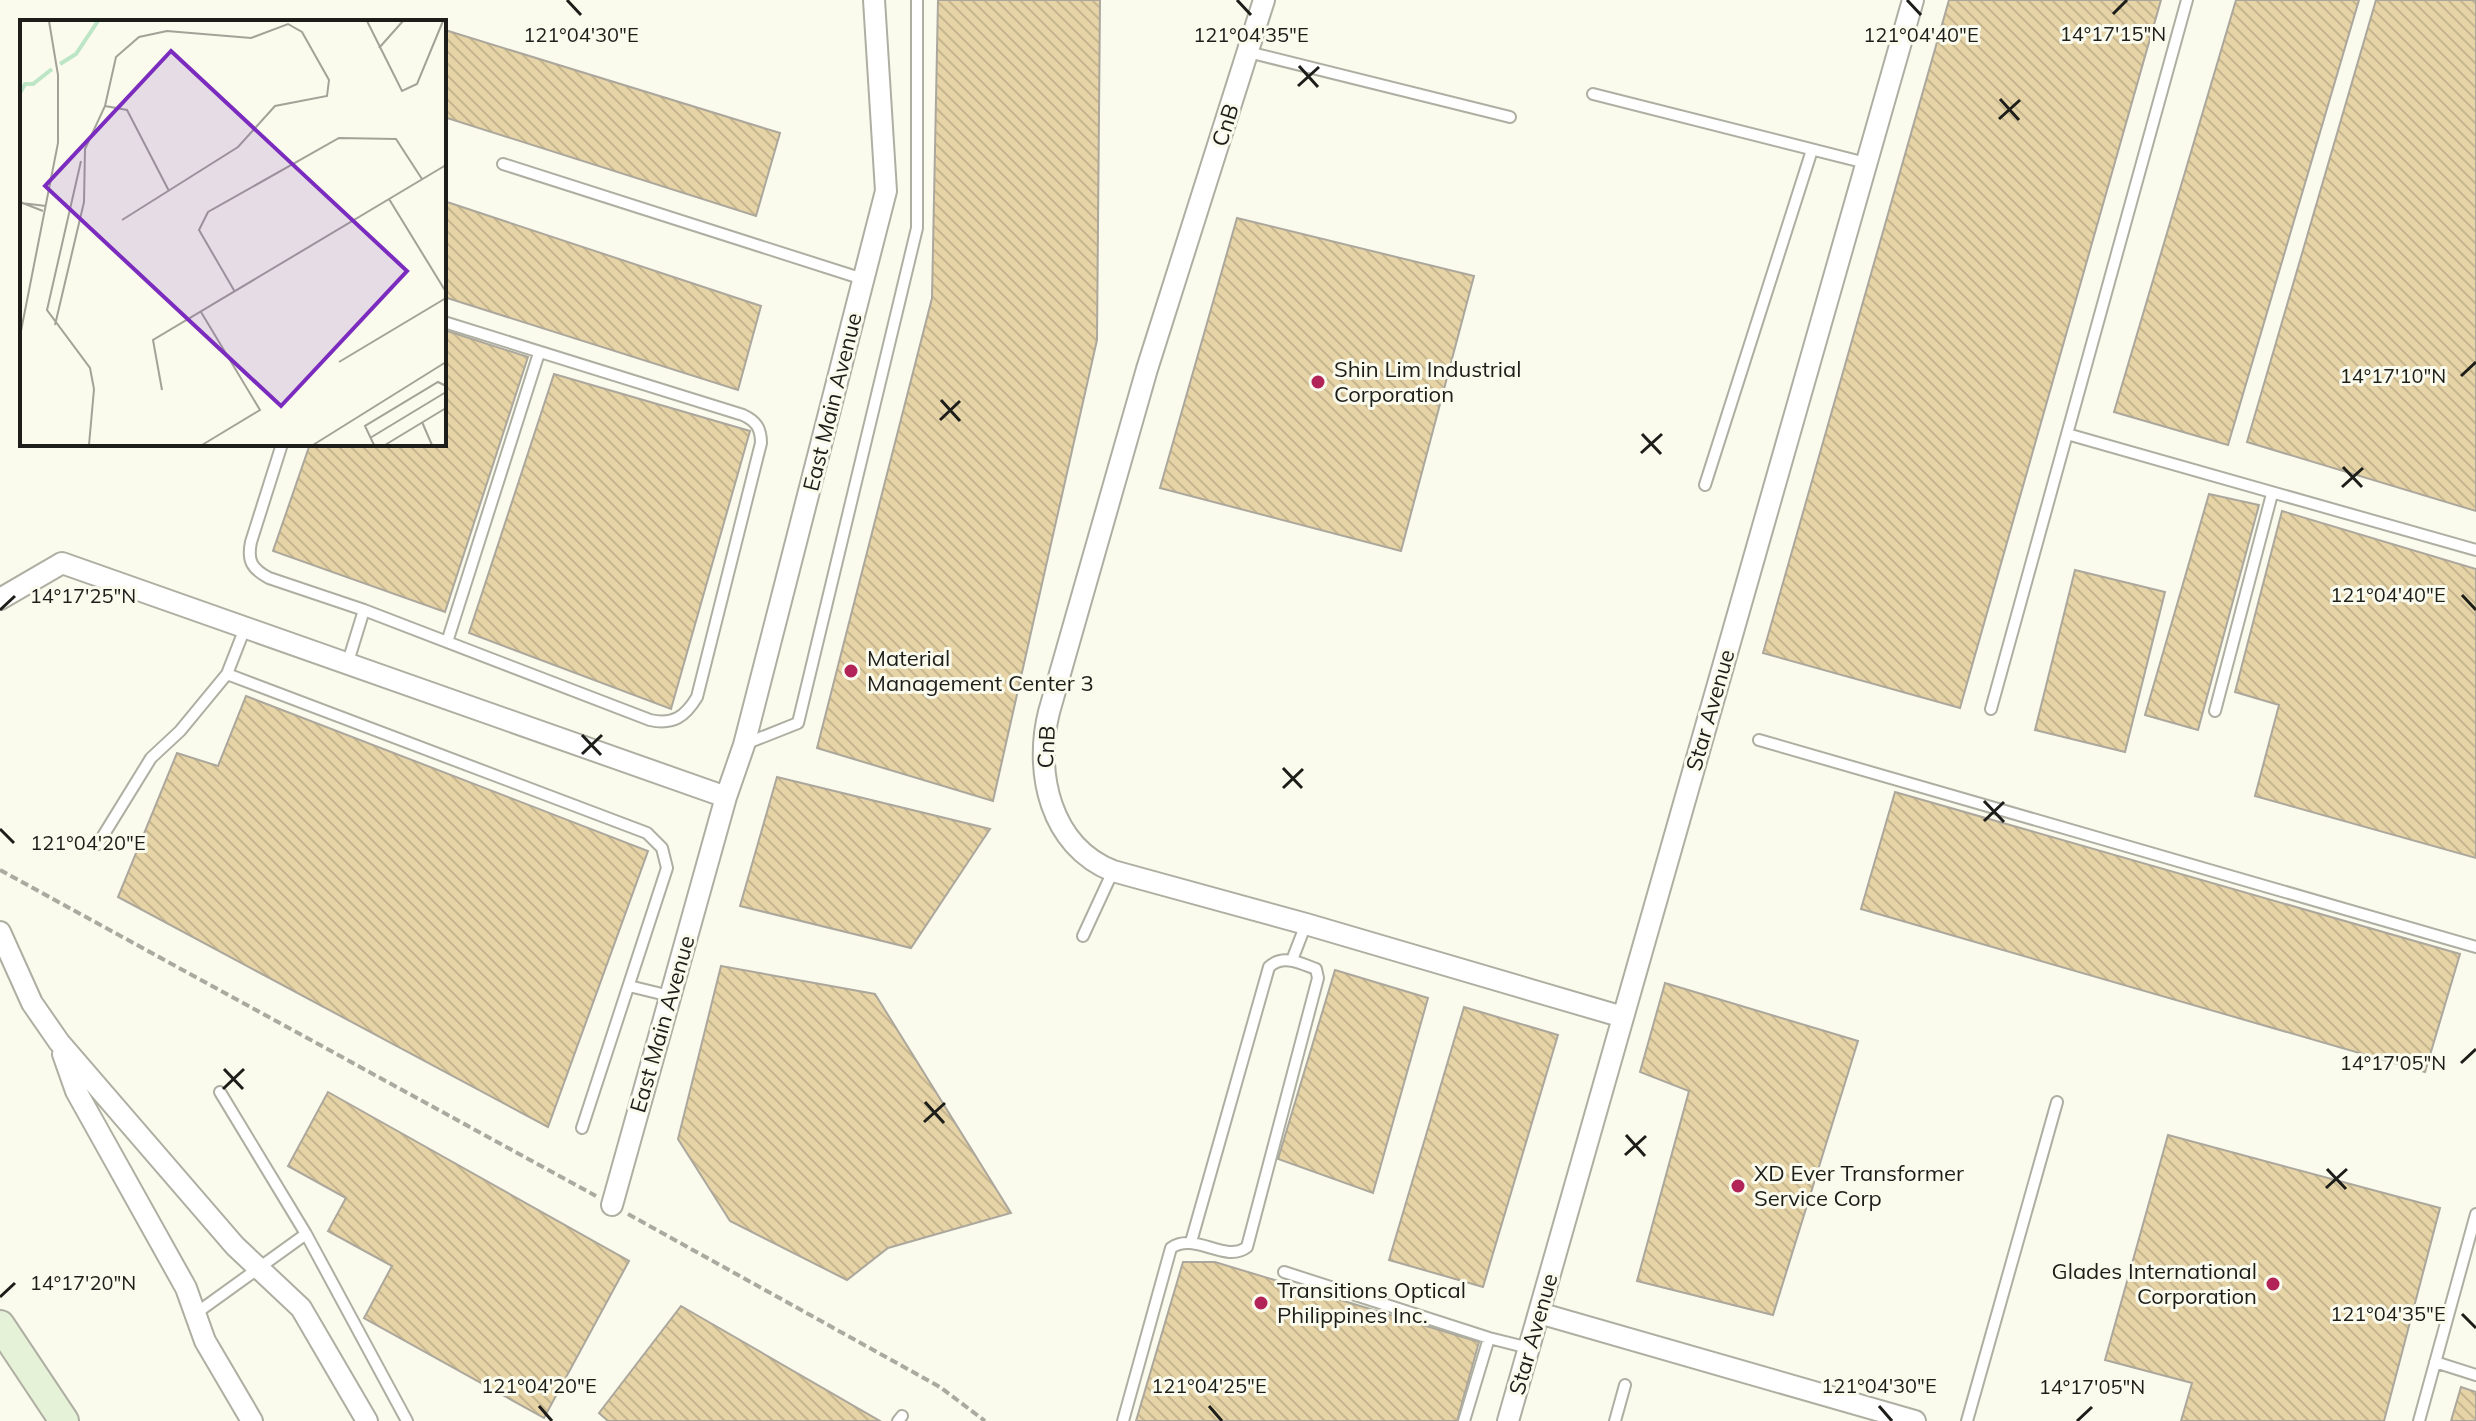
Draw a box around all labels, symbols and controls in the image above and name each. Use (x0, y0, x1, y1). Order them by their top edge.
inset map (20, 20, 446, 446)
text: 14°17'15"N (2060, 21, 2166, 46)
text: 121°04'30"E (523, 22, 639, 47)
text: 121°04'35"E (1193, 22, 1309, 47)
text: 121°04'40"E (1863, 22, 1979, 47)
street label: CnB (1205, 100, 1245, 150)
street label: East Main Avenue (796, 310, 868, 494)
place label: Shin Lim Industrial Corporation (1334, 355, 1521, 408)
text: 14°17'10"N (2340, 363, 2446, 388)
marker: Shin Lim Industrial Corporation (1309, 373, 1327, 391)
text: 121°04'40"E (2330, 582, 2446, 607)
text: 14°17'25"N (30, 583, 136, 608)
place label: Material Management Center 3 (867, 644, 1094, 697)
street label: Star Avenue (1679, 646, 1741, 774)
marker: Material Management Center 3 (842, 662, 860, 680)
street label: CnB (1031, 725, 1061, 769)
text: 121°04'20"E (30, 830, 146, 855)
street label: East Main Avenue (623, 932, 701, 1116)
text: 14°17'05"N (2340, 1050, 2446, 1075)
place label: XD Ever Transformer Service Corp (1754, 1159, 1964, 1212)
marker: XD Ever Transformer Service Corp (1729, 1177, 1747, 1195)
place label: Glades International Corporation (2052, 1257, 2257, 1310)
text: 14°17'20"N (30, 1270, 136, 1295)
street label: Star Avenue (1502, 1270, 1564, 1398)
marker: Glades International Corporation (2264, 1275, 2282, 1293)
place label: Transitions Optical Philippines Inc. (1277, 1276, 1466, 1329)
marker: Transitions Optical Philippines Inc. (1252, 1294, 1270, 1312)
text: 121°04'35"E (2330, 1301, 2446, 1326)
text: 121°04'20"E (481, 1373, 597, 1398)
text: 121°04'25"E (1151, 1373, 1267, 1398)
text: 121°04'30"E (1821, 1373, 1937, 1398)
text: 14°17'05"N (2039, 1374, 2145, 1399)

